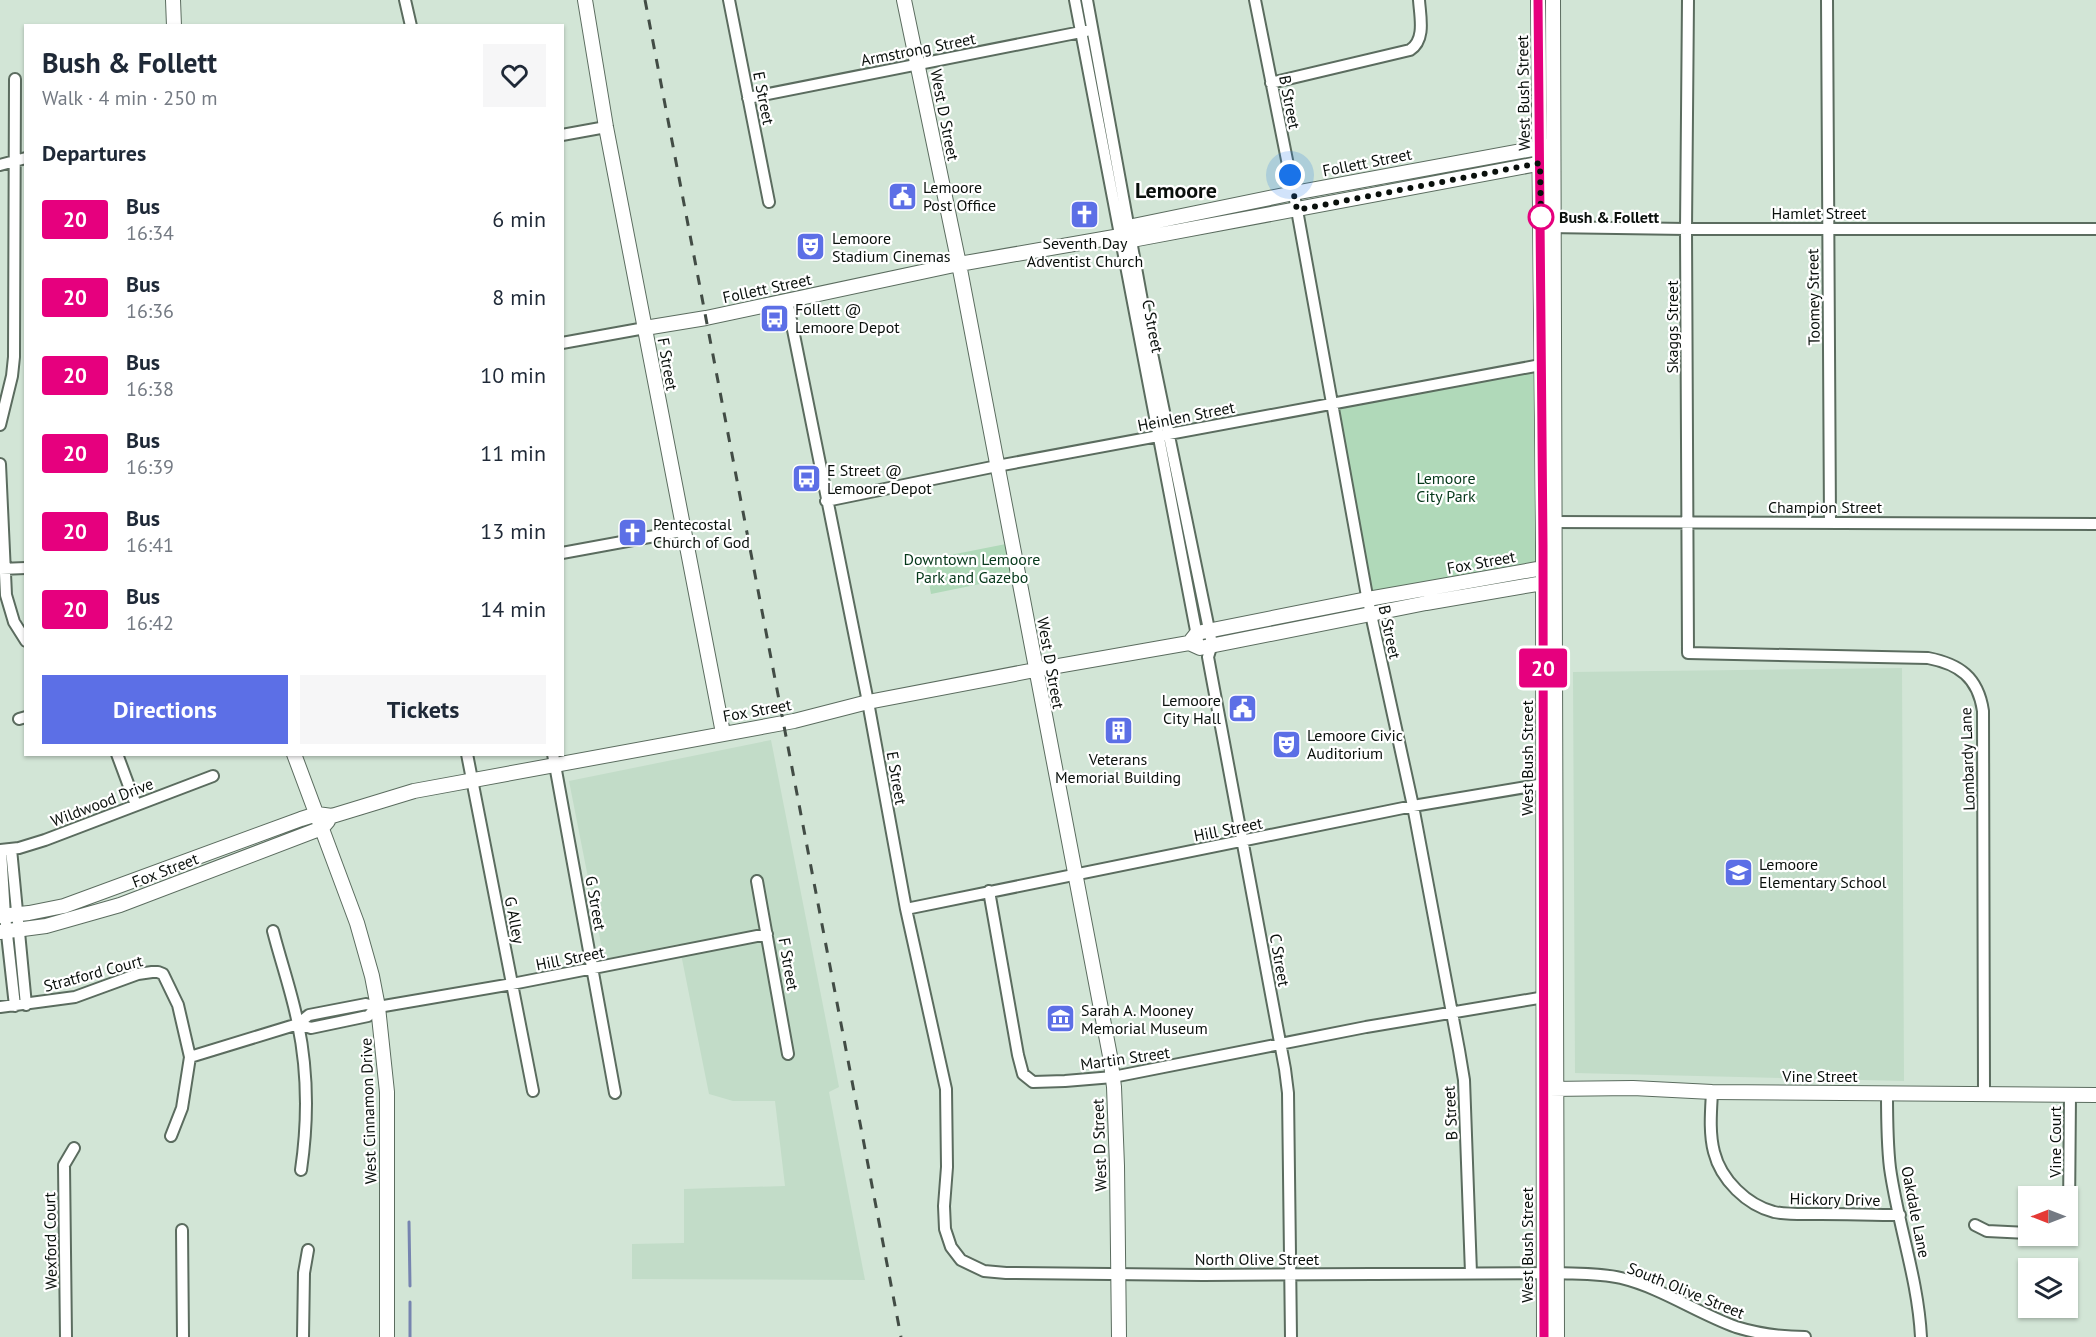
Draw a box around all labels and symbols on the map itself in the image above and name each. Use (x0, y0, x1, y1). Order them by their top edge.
street label: Armstrong Street (859, 28, 978, 70)
street label: West Bush Street (1512, 34, 1534, 151)
street label: West D Street (926, 68, 964, 163)
street label: E Street (749, 70, 779, 127)
street label: B Street (1275, 73, 1305, 131)
street label: Follett Street (1321, 143, 1414, 180)
your location (1275, 160, 1305, 190)
district label: Lemoore (1135, 176, 1217, 204)
place label: Lemoore Post Office (923, 177, 996, 215)
public building icon: Lemoore Post Office (886, 180, 918, 212)
church icon: Seventh Day Adventist Church (1069, 199, 1101, 231)
street label: Hamlet Street (1771, 203, 1867, 223)
marker: Bush & Follett (1528, 204, 1554, 230)
place label: Bush & Follett (1559, 207, 1659, 227)
place label: Lemoore Stadium Cinemas (832, 228, 951, 266)
theatre icon: Lemoore Stadium Cinemas (795, 231, 827, 263)
place label: Seventh Day Adventist Church (1027, 233, 1143, 271)
street label: Toomey Street (1802, 248, 1824, 346)
street label: Follett Street (721, 269, 814, 307)
street label: Skaggs Street (1662, 280, 1682, 374)
street label: C Street (1138, 298, 1168, 355)
place label: Follett @ Lemoore Depot (795, 299, 900, 337)
bus stop icon: Follett @ Lemoore Depot (758, 302, 790, 334)
street label: F Street (654, 336, 683, 393)
street label: Heinlen Street (1136, 397, 1237, 435)
place label: E Street @ Lemoore Depot (827, 460, 932, 498)
bus stop icon: E Street @ Lemoore Depot (790, 463, 822, 495)
park label: Lemoore City Park (1416, 468, 1476, 506)
street label: Champion Street (1768, 497, 1883, 517)
place label: Pentecostal Church of God (653, 514, 750, 552)
church icon: Pentecostal Church of God (616, 517, 648, 549)
street label: Fox Street (1445, 546, 1517, 578)
park label: Downtown Lemoore Park and Gazebo (904, 549, 1040, 587)
street label: B Street (1375, 603, 1406, 661)
street label: West D Street (1033, 616, 1069, 711)
line badge: 20 (1516, 648, 1570, 688)
place label: Lemoore City Hall (1162, 690, 1221, 728)
public building icon: Lemoore City Hall (1226, 693, 1258, 725)
street label: Fox Street (721, 694, 793, 726)
street label: West Bush Street (1517, 700, 1537, 816)
street label: Lombardy Lane (1955, 707, 1979, 811)
building icon: Veterans Memorial Building (1102, 715, 1134, 747)
place label: Lemoore Civic Auditorium (1307, 725, 1403, 763)
theatre icon: Lemoore Civic Auditorium (1270, 728, 1302, 760)
place label: Veterans Memorial Building (1055, 749, 1181, 787)
street label: E Street (882, 750, 912, 807)
street label: Wildwood Drive (48, 773, 156, 831)
street label: Hill Street (1192, 812, 1265, 845)
street label: Fox Street (129, 848, 201, 892)
place label: Lemoore Elementary School (1759, 854, 1887, 892)
school or university icon: Lemoore Elementary School (1722, 857, 1754, 889)
street label: G Street (581, 874, 611, 932)
street label: G Alley (501, 895, 529, 946)
street label: C Street (1265, 932, 1295, 989)
street label: F Street (775, 936, 804, 993)
street label: Hill Street (534, 941, 607, 974)
street label: Stratford Court (41, 950, 145, 996)
place label: Sarah A. Mooney Memorial Museum (1081, 1000, 1208, 1038)
museum icon: Sarah A. Mooney Memorial Museum (1044, 1003, 1076, 1035)
street label: West Cinnamon Drive (355, 1037, 381, 1185)
street label: Martin Street (1079, 1042, 1172, 1074)
street label: Vine Street (1781, 1066, 1858, 1086)
street label: B Street (1439, 1085, 1461, 1141)
street label: West D Street (1087, 1098, 1111, 1192)
street label: Vine Court (2045, 1106, 2065, 1179)
street label: Oakdale Lane (1897, 1164, 1935, 1260)
north arrow (2018, 1186, 2078, 1246)
street label: West Bush Street (1517, 1187, 1537, 1303)
street label: Hickory Drive (1789, 1188, 1881, 1210)
street label: Wexford Court (39, 1192, 61, 1290)
street label: North Olive Street (1195, 1249, 1320, 1269)
street label: South Olive Street (1624, 1257, 1748, 1323)

